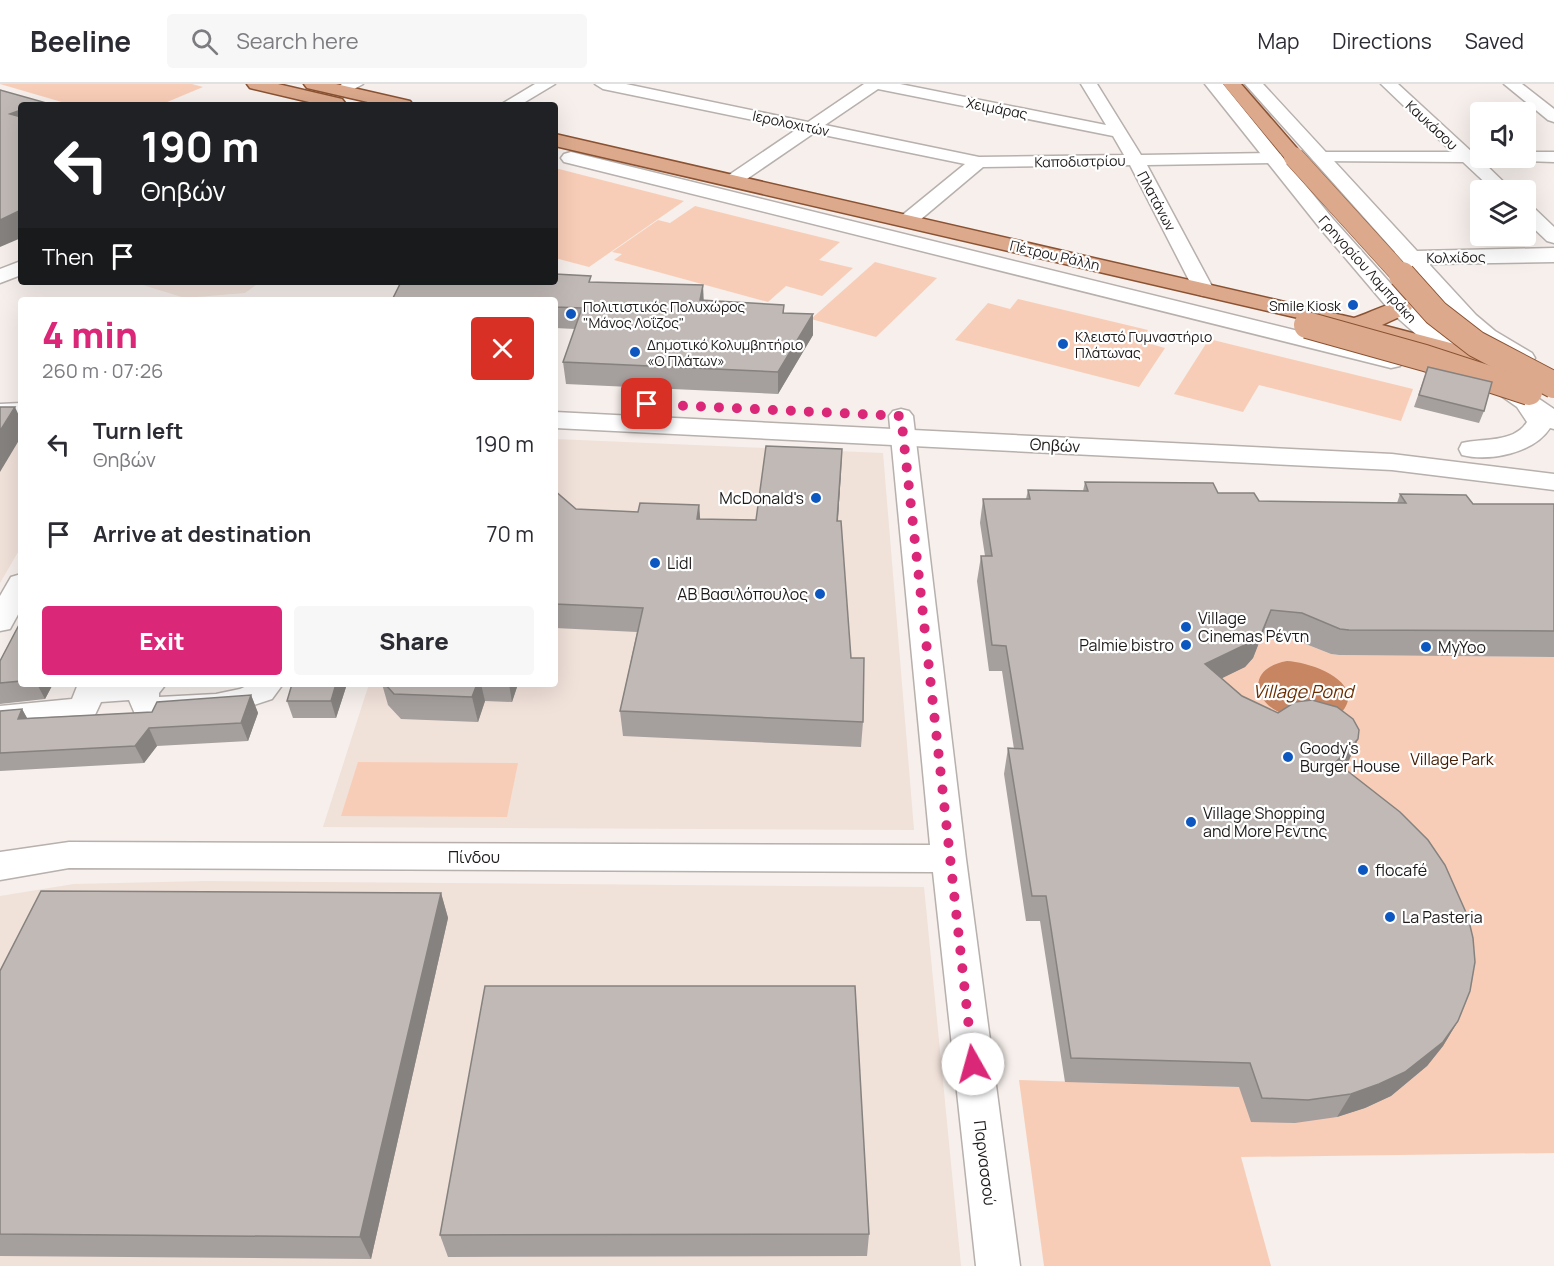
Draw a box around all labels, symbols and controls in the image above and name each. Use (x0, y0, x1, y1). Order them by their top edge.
search box (167, 14, 587, 68)
text: Beeline (30, 22, 131, 60)
icon: search (188, 25, 221, 58)
text: Search here (236, 26, 359, 56)
text: Map (1258, 27, 1299, 55)
text: Directions (1332, 27, 1432, 55)
text: Saved (1465, 27, 1524, 55)
street label: Χειμάρας (965, 93, 1030, 123)
street label: Καυκάσου (1402, 96, 1462, 154)
map controls (1470, 102, 1536, 246)
button: sound (1470, 102, 1536, 168)
street label: Ιερολοχιτών (751, 106, 831, 140)
text: 190 m (141, 117, 259, 175)
icon: left (42, 126, 120, 204)
street label: Καποδιστρίου (1034, 151, 1126, 171)
street label: Πλατάνων (1133, 168, 1181, 234)
text: Θηβών (141, 172, 226, 209)
button: layers (1470, 180, 1536, 246)
street label: Γρηγορίου Λαμπράκη (1315, 211, 1421, 327)
street label: Πέτρου Ράλλη (1008, 235, 1102, 275)
icon: arrive (106, 240, 139, 273)
text: Then (42, 242, 94, 272)
street label: Κολχίδος (1426, 247, 1486, 267)
place label: Smile Kiosk (1269, 296, 1342, 315)
place label: Πολιτιστικός Πολυχώρος "Μάνος Λοΐζος" (583, 297, 746, 332)
marker: Smile Kiosk (1346, 298, 1360, 312)
marker: Πολιτιστικός Πολυχώρος "Μάνος Λοΐζος" (564, 307, 578, 321)
text: 4 min (42, 310, 138, 359)
button: close (471, 317, 534, 380)
place label: Κλειστό Γυμναστήριο Πλάτωνας (1075, 327, 1212, 362)
place label: Δημοτικό Κολυμβητήριο «Ο Πλάτων» (647, 335, 803, 370)
marker: Κλειστό Γυμναστήριο Πλάτωνας (1056, 337, 1070, 351)
marker: Δημοτικό Κολυμβητήριο «Ο Πλάτων» (628, 345, 642, 359)
text: 260 m · 07:26 (42, 357, 164, 384)
pin (621, 378, 672, 429)
icon: arrive (630, 387, 663, 420)
text: Turn left (93, 416, 183, 446)
icon: left (42, 428, 75, 461)
text: 190 m (475, 429, 534, 459)
street label: Θηβών (1029, 433, 1081, 457)
text: Θηβών (93, 446, 156, 473)
place label: McDonald's (719, 487, 804, 509)
marker: McDonald's (809, 491, 823, 505)
icon: arrive (42, 518, 75, 551)
text: Arrive at destination (93, 519, 311, 549)
text: 70 m (486, 519, 534, 549)
place label: Lidl (667, 552, 692, 574)
marker: Lidl (648, 556, 662, 570)
place label: ΑΒ Βασιλόπουλος (677, 583, 808, 605)
marker: ΑΒ Βασιλόπουλος (813, 587, 827, 601)
button: Exit (42, 606, 282, 675)
button: Share (294, 606, 534, 675)
place label: Village Cinemas Ρέντη (1198, 607, 1309, 647)
marker: Village Cinemas Ρέντη (1179, 620, 1193, 634)
place label: Palmie bistro (1079, 634, 1174, 656)
place label: MyYoo (1438, 636, 1486, 658)
marker: Palmie bistro (1179, 638, 1193, 652)
marker: MyYoo (1419, 640, 1433, 654)
water label: Village Pond (1253, 679, 1356, 703)
place label: Goody's Burger House (1300, 737, 1400, 777)
park label: Village Park (1410, 748, 1495, 770)
marker: Goody's Burger House (1281, 750, 1295, 764)
place label: Village Shopping and More Ρεντης (1203, 802, 1327, 842)
marker: Village Shopping and More Ρεντης (1184, 815, 1198, 829)
street label: Πίνδου (448, 846, 500, 868)
place label: flocafé (1375, 859, 1427, 881)
marker: flocafé (1356, 863, 1370, 877)
place label: La Pasteria (1402, 906, 1483, 928)
marker: La Pasteria (1383, 910, 1397, 924)
position arrow (941, 1032, 1005, 1096)
street label: Παρνασσού (969, 1119, 1001, 1207)

